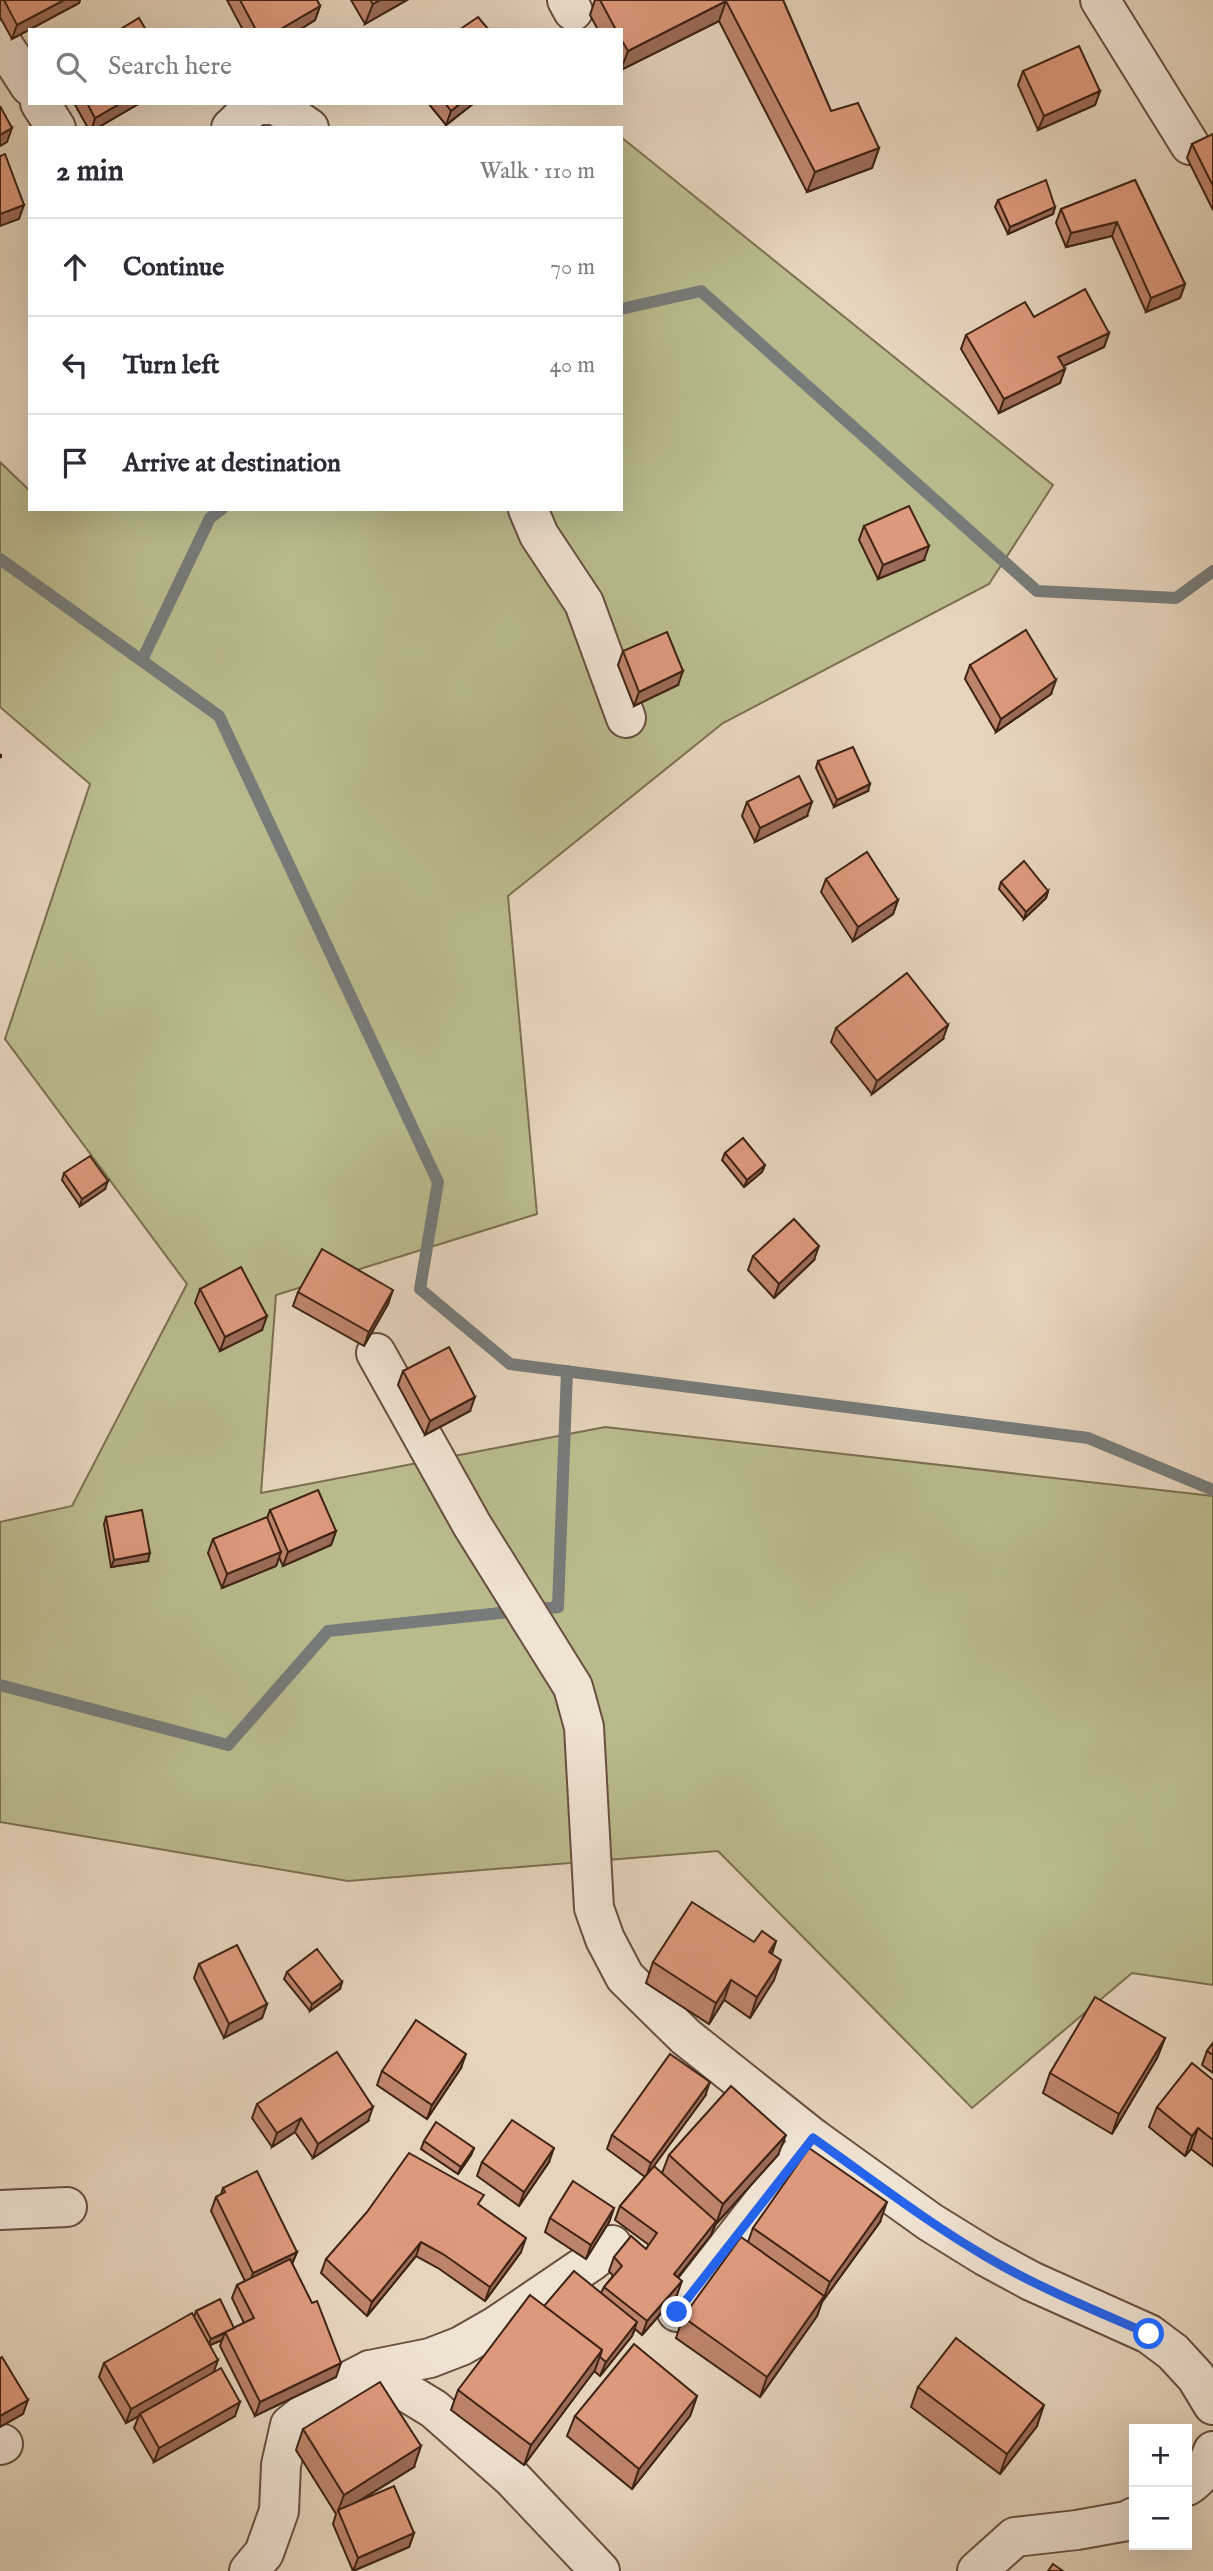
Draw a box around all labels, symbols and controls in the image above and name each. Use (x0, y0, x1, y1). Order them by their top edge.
search box (28, 28, 623, 105)
icon: search (52, 48, 90, 86)
text: Search here (108, 50, 232, 83)
text: 2 min (56, 153, 124, 191)
text: Walk · 110 m (480, 157, 595, 186)
icon: ahead (56, 248, 94, 286)
text: Continue (123, 251, 224, 284)
text: 70 m (550, 253, 595, 282)
icon: left (56, 346, 94, 384)
text: Turn left (123, 349, 220, 382)
text: 40 m (550, 351, 595, 380)
icon: arrive (56, 444, 94, 482)
text: Arrive at destination (123, 447, 341, 480)
route end (661, 2296, 692, 2327)
route start (1133, 2318, 1164, 2349)
map controls (1129, 2424, 1192, 2550)
button: + (1129, 2424, 1192, 2487)
button: − (1129, 2487, 1192, 2550)

